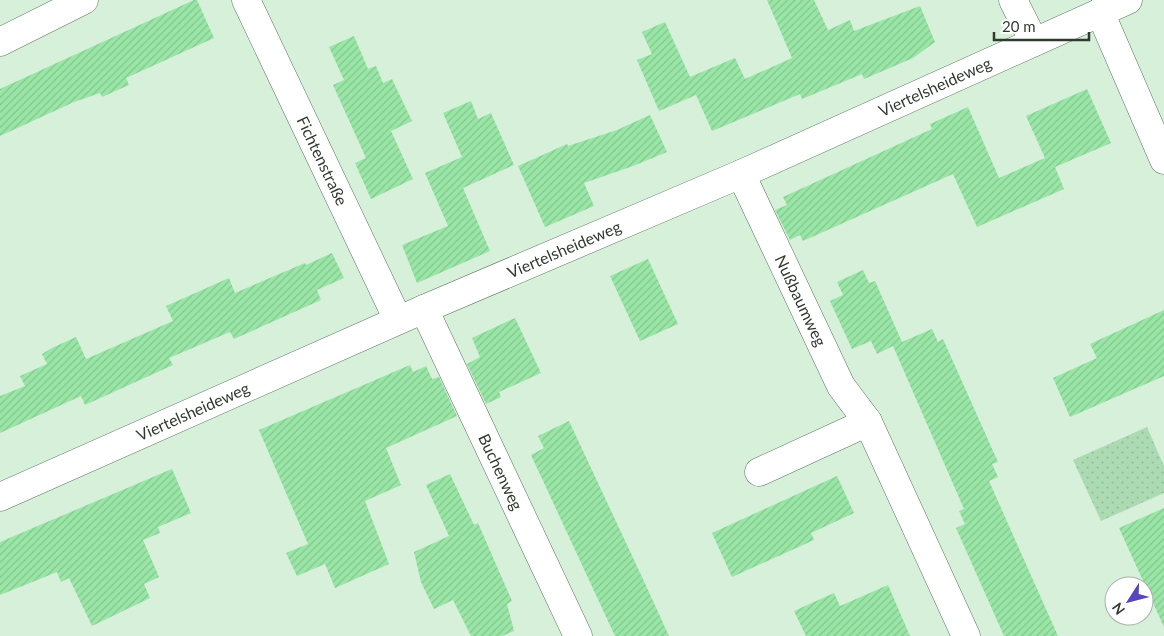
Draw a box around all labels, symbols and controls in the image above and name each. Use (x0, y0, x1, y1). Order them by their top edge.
scale bar (994, 10, 1089, 42)
text: 20 m (1002, 17, 1036, 35)
street label: Viertelsheideweg (875, 53, 994, 120)
street label: Fichtenstraße (294, 113, 352, 208)
street label: Viertelsheideweg (504, 216, 624, 281)
street label: Nußbaumweg (772, 252, 831, 349)
street label: Viertelsheideweg (133, 378, 252, 444)
street label: Buchenweg (475, 430, 527, 513)
north arrow (1104, 576, 1154, 626)
text: N (1108, 600, 1128, 618)

